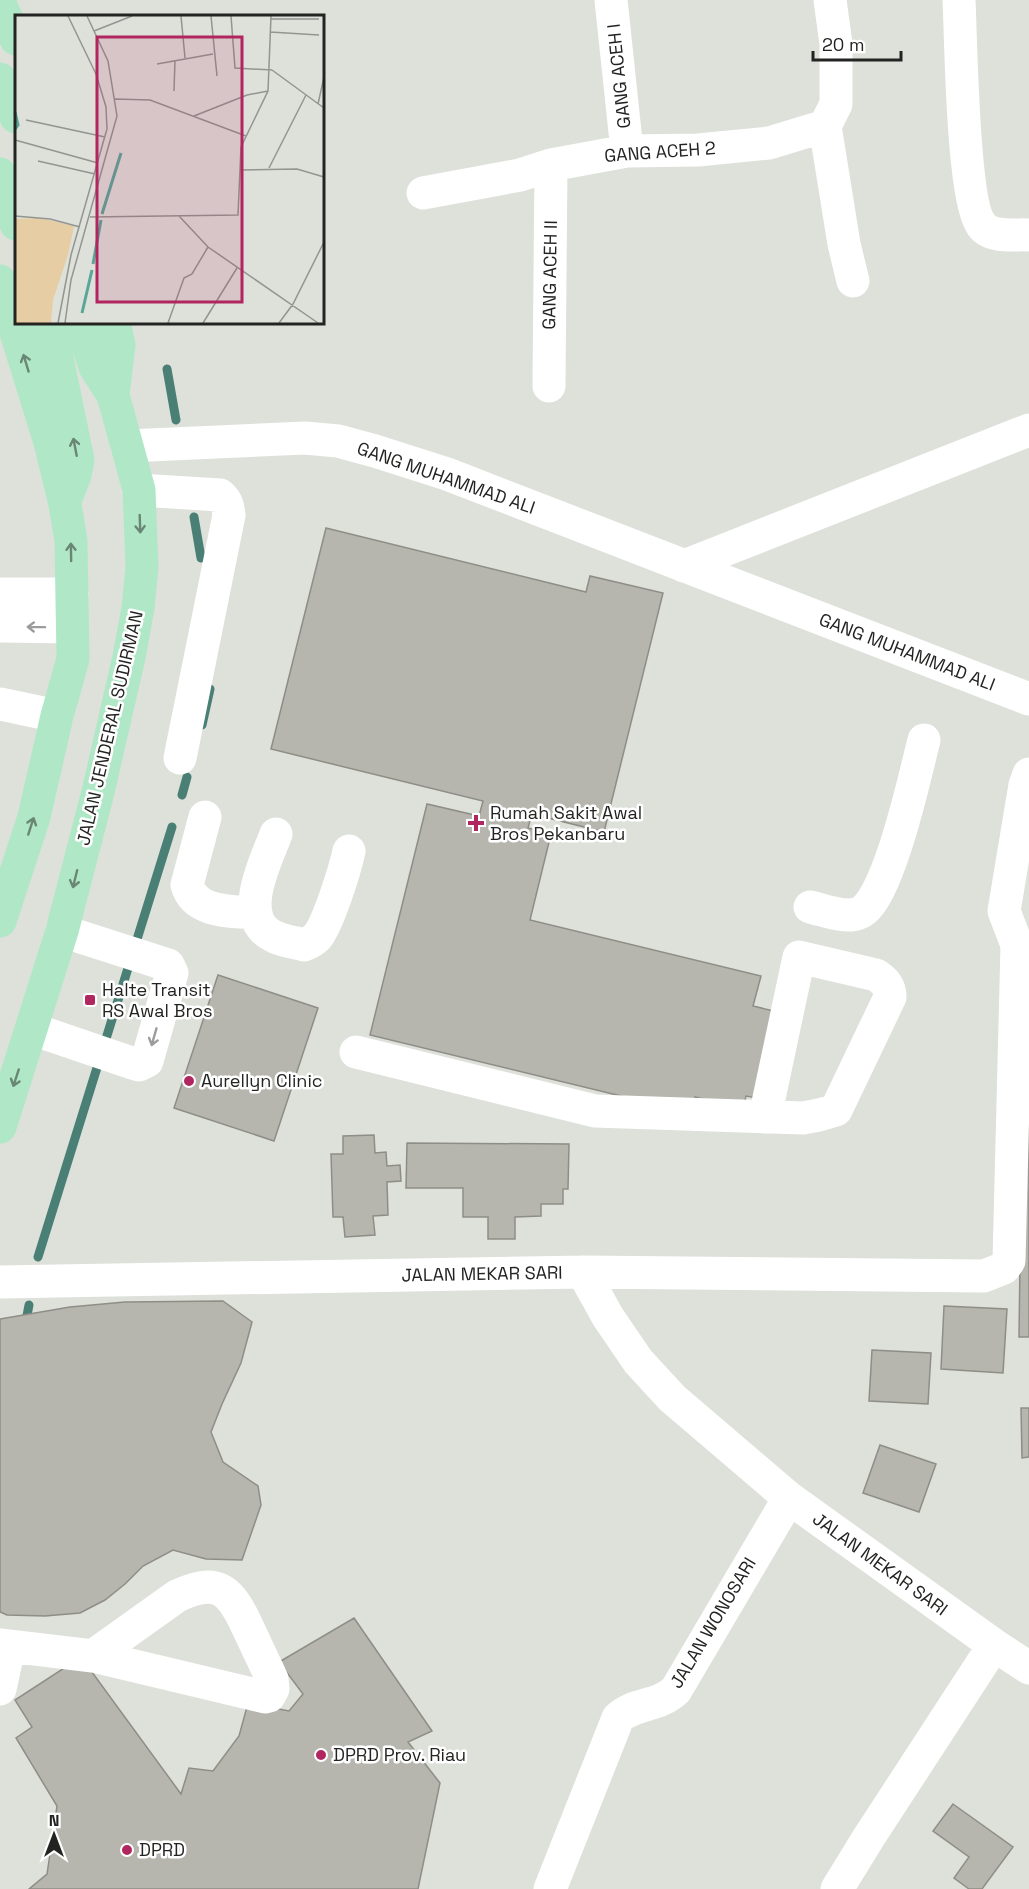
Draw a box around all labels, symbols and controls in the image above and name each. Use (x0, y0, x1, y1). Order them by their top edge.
inset map (15, 15, 324, 324)
street label: GANG ACEH I (602, 23, 635, 130)
scale bar (813, 24, 902, 62)
text: 20 m (822, 33, 865, 56)
street label: GANG ACEH 2 (604, 136, 716, 167)
street label: GANG ACEH II (537, 220, 562, 330)
one-way arrow (19, 354, 30, 373)
street label: GANG MUHAMMAD ALI (354, 436, 538, 519)
one-way arrow (69, 438, 80, 458)
one-way arrow (135, 513, 146, 533)
one-way arrow (65, 543, 77, 563)
street label: GANG MUHAMMAD ALI (816, 607, 998, 696)
street label: JALAN JENDERAL SUDIRMAN (71, 608, 148, 848)
one-way arrow (27, 621, 47, 633)
place label: Rumah Sakit Awal Bros Pekanbaru (490, 801, 642, 845)
marker: Rumah Sakit Awal Bros Pekanbaru (467, 814, 485, 832)
one-way arrow (26, 817, 37, 836)
one-way arrow (69, 869, 81, 888)
place label: Halte Transit RS Awal Bros (102, 978, 213, 1022)
marker: Halte Transit RS Awal Bros (83, 993, 97, 1007)
one-way arrow (148, 1027, 159, 1046)
one-way arrow (10, 1068, 21, 1087)
place label: Aurellyn Clinic (201, 1069, 323, 1092)
marker: Aurellyn Clinic (182, 1074, 196, 1088)
street label: JALAN MEKAR SARI (401, 1261, 563, 1286)
street label: JALAN MEKAR SARI (808, 1507, 952, 1620)
street label: JALAN WONOSARI (664, 1553, 761, 1692)
place label: DPRD Prov. Riau (333, 1743, 466, 1766)
marker: DPRD Prov. Riau (314, 1748, 328, 1762)
north arrow (24, 1805, 84, 1865)
text: N (49, 1810, 59, 1831)
place label: DPRD (139, 1838, 185, 1861)
marker: DPRD (120, 1843, 134, 1857)

